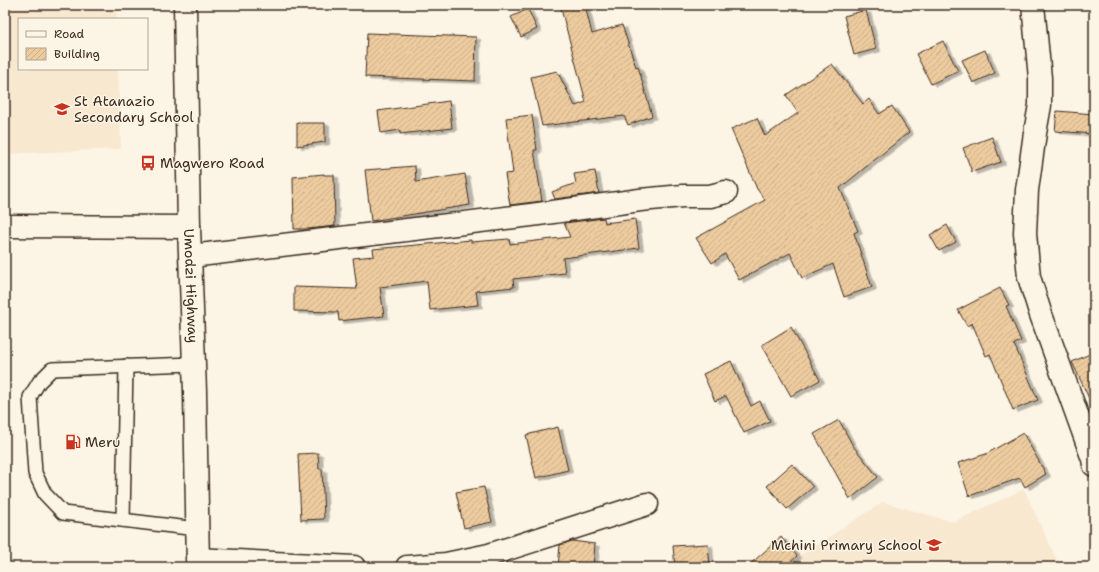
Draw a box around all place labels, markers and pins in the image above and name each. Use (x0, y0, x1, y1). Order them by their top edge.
place label: St Atanazio Secondary School (74, 92, 194, 126)
school or university icon: St Atanazio Secondary School (53, 100, 71, 118)
bus stop icon: Magwero Road (139, 154, 157, 172)
place label: Magwero Road (160, 154, 264, 172)
fuel station icon: Meru (64, 433, 82, 451)
place label: Meru (85, 433, 120, 451)
place label: Mchini Primary School (771, 536, 923, 554)
school or university icon: Mchini Primary School (925, 536, 943, 554)

